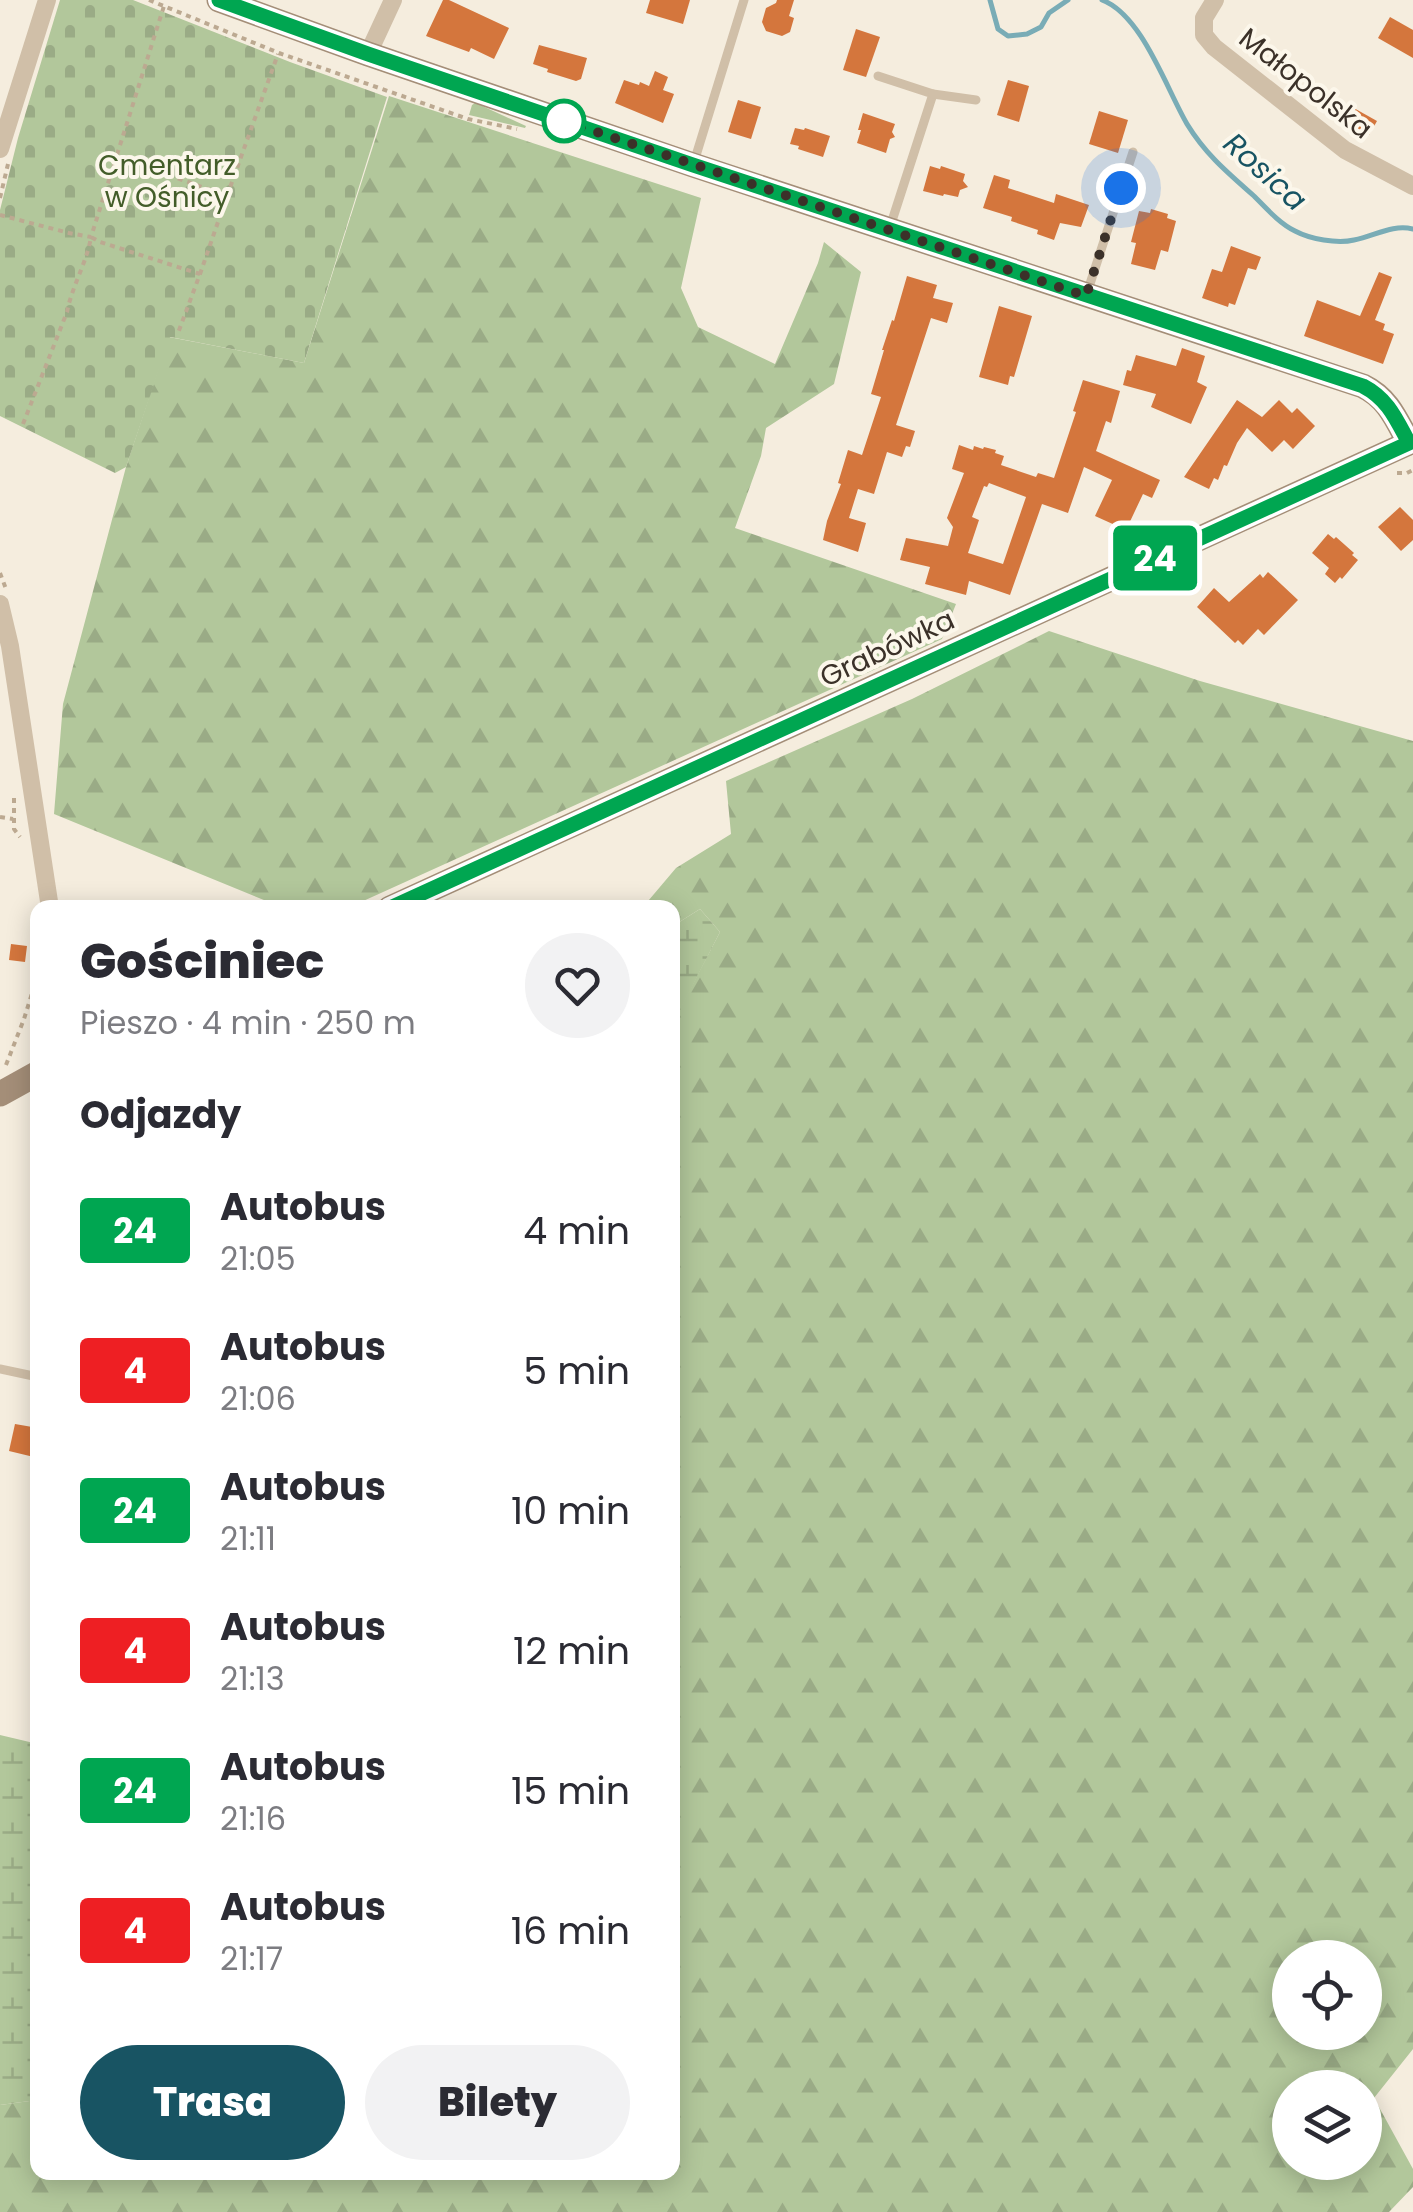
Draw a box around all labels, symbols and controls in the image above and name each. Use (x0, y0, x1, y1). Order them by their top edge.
street label: Małopolska (1231, 19, 1381, 148)
unlabelled marker (543, 100, 585, 142)
water label: Rosica (1214, 123, 1317, 221)
park label: Cmentarz w Ośnicy (98, 146, 236, 217)
your location (1096, 163, 1146, 213)
line badge: 24 (1110, 526, 1200, 590)
text: 24 (1133, 534, 1177, 583)
street label: Grabówka (814, 600, 961, 697)
text: Gościniec (80, 928, 324, 995)
button: heart (525, 933, 630, 1038)
text: Pieszo · 4 min · 250 m (80, 1000, 416, 1045)
text: Odjazdy (80, 1088, 241, 1141)
text: Autobus (220, 1180, 386, 1233)
text: 4 min (523, 1204, 630, 1257)
text: 24 (113, 1206, 157, 1255)
text: 21:05 (220, 1236, 296, 1281)
text: Autobus (220, 1320, 386, 1373)
text: 5 min (523, 1344, 630, 1397)
text: 4 (123, 1346, 147, 1395)
text: 21:06 (220, 1376, 296, 1421)
text: Autobus (220, 1460, 386, 1513)
text: 10 min (511, 1484, 630, 1537)
text: 24 (113, 1486, 157, 1535)
text: 21:11 (220, 1516, 276, 1561)
text: Autobus (220, 1600, 386, 1653)
text: 12 min (513, 1624, 630, 1677)
text: 4 (123, 1626, 147, 1675)
text: 21:13 (220, 1656, 285, 1701)
text: Autobus (220, 1740, 386, 1793)
text: 15 min (511, 1764, 630, 1817)
text: 24 (113, 1766, 157, 1815)
text: 21:16 (220, 1796, 286, 1841)
text: Autobus (220, 1880, 386, 1933)
text: 16 min (511, 1904, 630, 1957)
text: 4 (123, 1906, 147, 1955)
text: 21:17 (220, 1936, 283, 1981)
map controls (1272, 1940, 1382, 2180)
button: locate (1272, 1940, 1382, 2050)
button: Trasa (80, 2045, 345, 2160)
button: Bilety (365, 2045, 630, 2160)
button: layers (1272, 2070, 1382, 2180)

